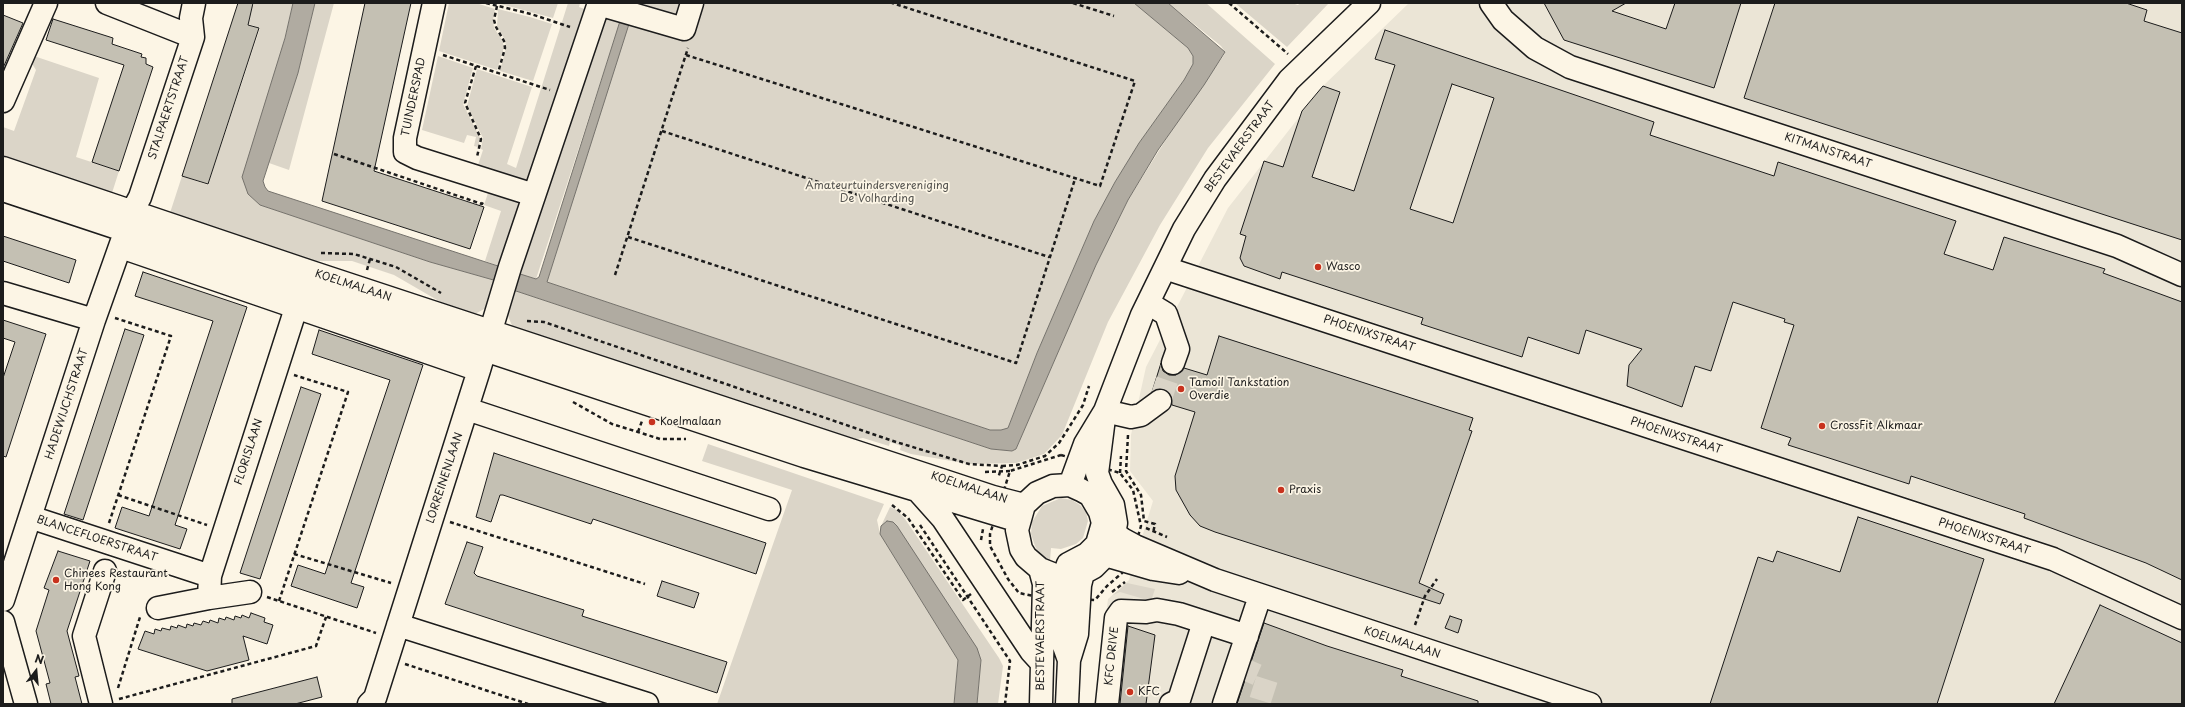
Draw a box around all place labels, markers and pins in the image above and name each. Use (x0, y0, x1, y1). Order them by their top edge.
place label: Wasco (1326, 260, 1360, 274)
marker: Wasco (1313, 262, 1323, 272)
place label: Tamoil Tankstation Overdie (1189, 376, 1289, 402)
marker: Tamoil Tankstation Overdie (1176, 384, 1186, 394)
place label: Koelmalaan (660, 415, 721, 429)
marker: Koelmalaan (647, 417, 657, 427)
place label: CrossFit Alkmaar (1830, 419, 1922, 433)
marker: CrossFit Alkmaar (1817, 421, 1827, 431)
place label: Praxis (1289, 483, 1321, 497)
marker: Praxis (1276, 485, 1286, 495)
place label: Chinees Restaurant Hong Kong (64, 567, 168, 593)
marker: Chinees Restaurant Hong Kong (51, 575, 61, 585)
place label: KFC (1138, 685, 1160, 699)
marker: KFC (1125, 687, 1135, 697)

